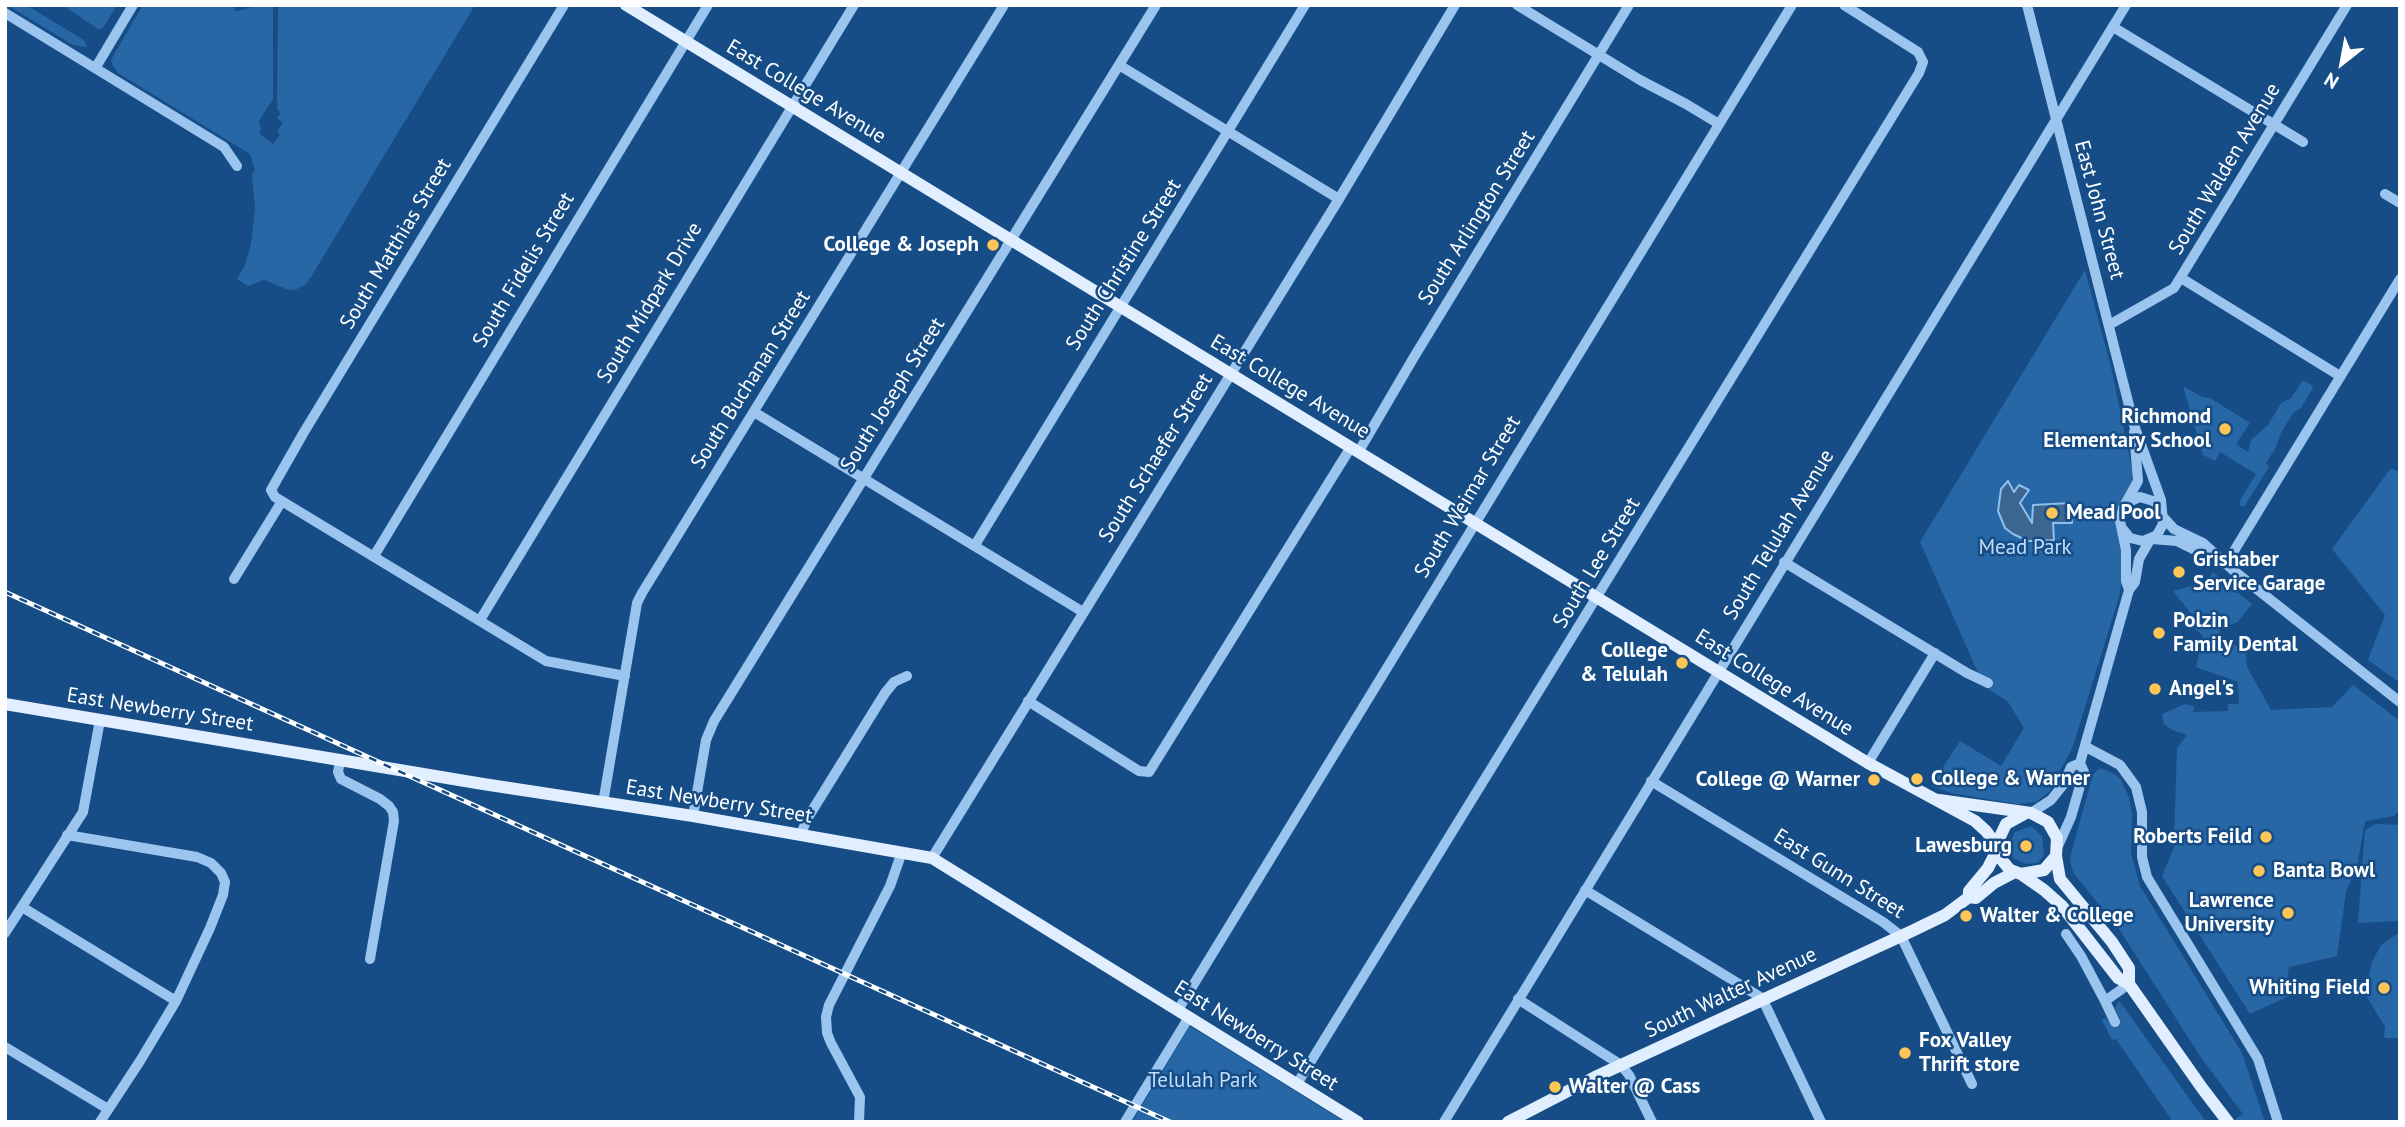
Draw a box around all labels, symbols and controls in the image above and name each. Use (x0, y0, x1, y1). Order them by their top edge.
north arrow (2307, 28, 2377, 98)
street label: East College Avenue (722, 34, 890, 150)
text: N (2320, 68, 2343, 95)
street label: South Walden Avenue (2164, 79, 2286, 259)
street label: South Arlington Street (1413, 126, 1541, 310)
street label: East John Street (2068, 138, 2130, 282)
street label: South Matthias Street (335, 154, 457, 334)
street label: South Christine Street (1061, 175, 1187, 355)
street label: South Fidelis Street (468, 188, 580, 352)
street label: South Midpark Drive (592, 218, 708, 388)
place label: College & Joseph (824, 232, 979, 258)
marker: College & Joseph (985, 237, 1001, 253)
street label: South Buchanan Street (686, 286, 816, 474)
street label: South Joseph Street (835, 313, 951, 477)
street label: East College Avenue (1206, 329, 1374, 445)
street label: South Schaefer Street (1094, 369, 1218, 547)
place label: Richmond Elementary School (2043, 404, 2211, 454)
street label: South Weimar Street (1410, 411, 1526, 583)
marker: Richmond Elementary School (2217, 421, 2233, 437)
street label: South Telulah Avenue (1718, 445, 1840, 625)
street label: South Lee Street (1548, 493, 1646, 633)
place label: Mead Pool (2066, 500, 2160, 526)
marker: Mead Pool (2044, 505, 2060, 521)
park label: Mead Park (1978, 535, 2072, 561)
place label: Grishaber Service Garage (2193, 547, 2325, 597)
marker: Grishaber Service Garage (2171, 564, 2187, 580)
place label: Polzin Family Dental (2173, 608, 2298, 658)
street label: East College Avenue (1690, 624, 1858, 742)
marker: Polzin Family Dental (2151, 625, 2167, 641)
place label: College & Telulah (1580, 638, 1668, 688)
marker: College & Telulah (1674, 655, 1690, 671)
place label: Angel's (2169, 676, 2234, 702)
marker: Angel's (2147, 681, 2163, 697)
street label: East Newberry Street (65, 683, 255, 737)
place label: College & Warner (1931, 766, 2090, 792)
place label: College @ Warner (1696, 767, 1860, 793)
marker: College & Warner (1909, 771, 1925, 787)
marker: College @ Warner (1866, 772, 1882, 788)
street label: East Newberry Street (624, 775, 814, 829)
street label: East Gunn Street (1769, 824, 1909, 924)
place label: Roberts Feild (2133, 824, 2252, 850)
marker: Roberts Feild (2258, 829, 2274, 845)
place label: Lawesburg (1915, 833, 2012, 859)
marker: Lawesburg (2018, 838, 2034, 854)
place label: Banta Bowl (2273, 858, 2375, 884)
marker: Banta Bowl (2251, 863, 2267, 879)
place label: Lawrence University (2184, 888, 2274, 938)
place label: Walter & College (1980, 903, 2134, 929)
marker: Lawrence University (2280, 905, 2296, 921)
marker: Walter & College (1958, 908, 1974, 924)
street label: South Walter Avenue (1641, 942, 1821, 1044)
street label: East Newberry Street (1169, 975, 1343, 1097)
place label: Whiting Field (2249, 975, 2370, 1001)
marker: Whiting Field (2376, 980, 2392, 996)
place label: Fox Valley Thrift store (1919, 1028, 2020, 1078)
marker: Fox Valley Thrift store (1897, 1045, 1913, 1061)
park label: Telulah Park (1148, 1068, 1258, 1094)
place label: Walter @ Cass (1569, 1074, 1700, 1100)
marker: Walter @ Cass (1547, 1079, 1563, 1095)

